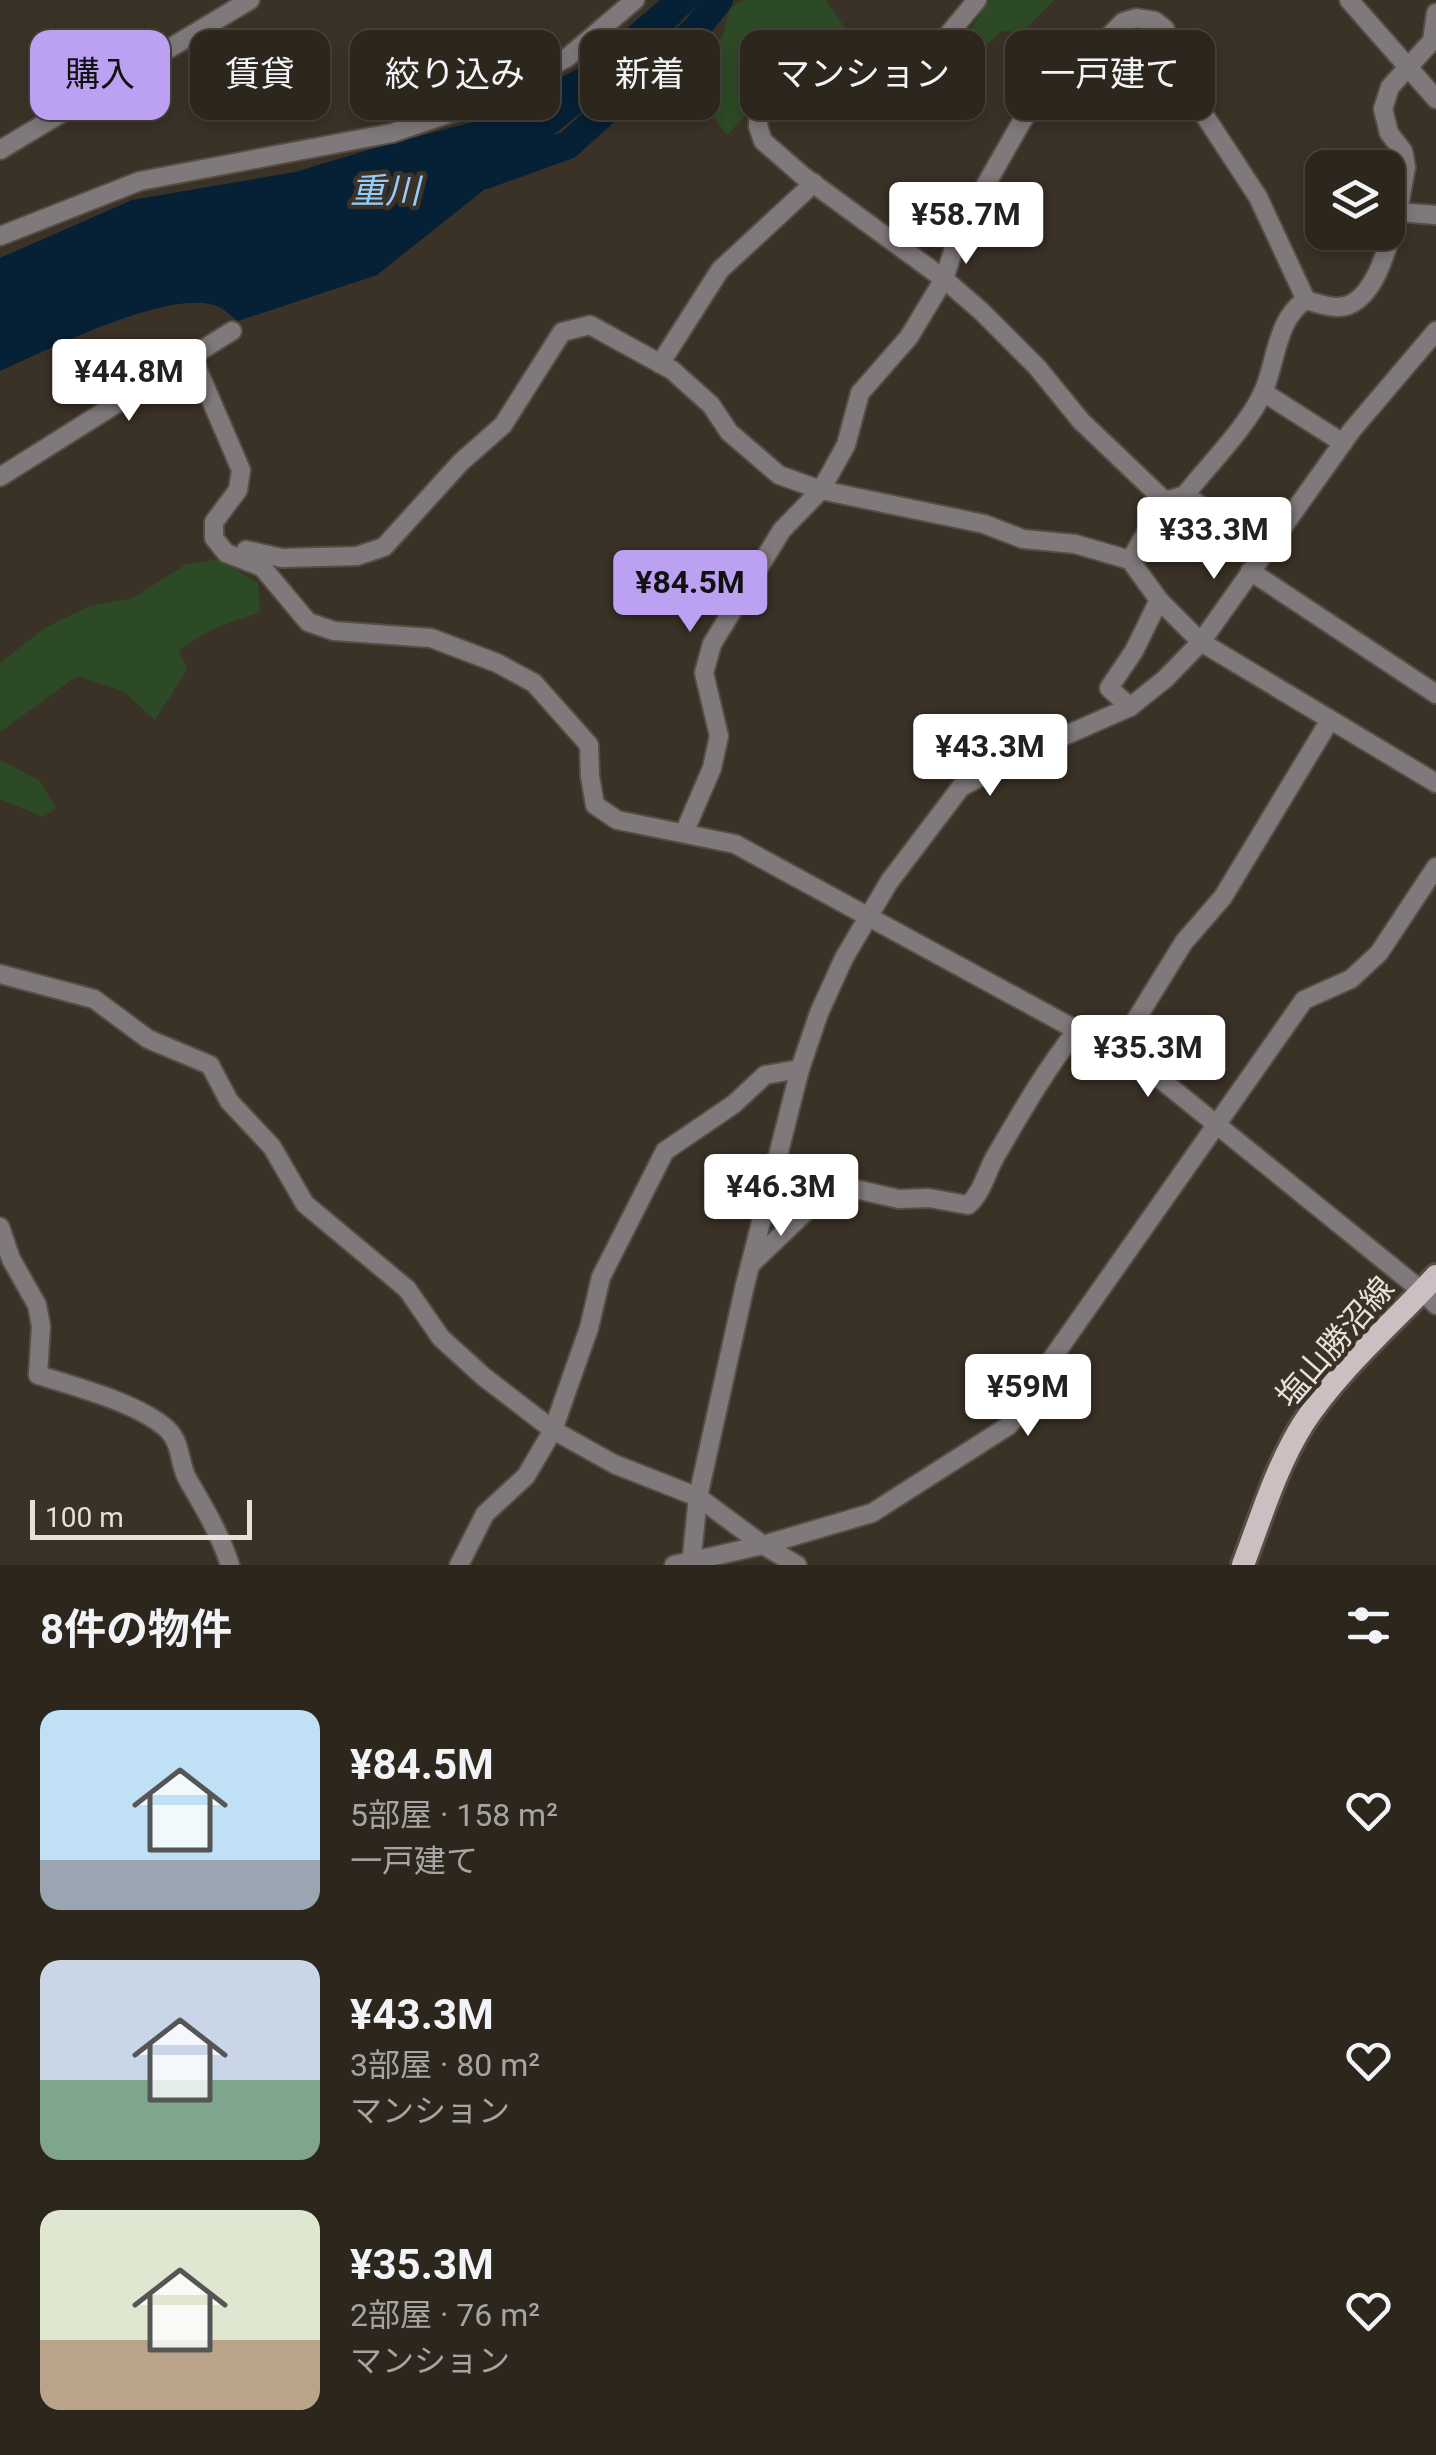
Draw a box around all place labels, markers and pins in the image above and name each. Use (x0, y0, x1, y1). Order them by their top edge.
pin: ¥58.7M (885, 182, 1047, 267)
pin: ¥44.8M (48, 339, 210, 424)
pin: ¥33.3M (1133, 497, 1295, 582)
pin: ¥84.5M (609, 550, 771, 635)
pin: ¥43.3M (909, 714, 1071, 799)
pin: ¥35.3M (1067, 1015, 1229, 1100)
pin: ¥46.3M (700, 1154, 862, 1239)
pin: ¥59M (969, 1354, 1087, 1439)

